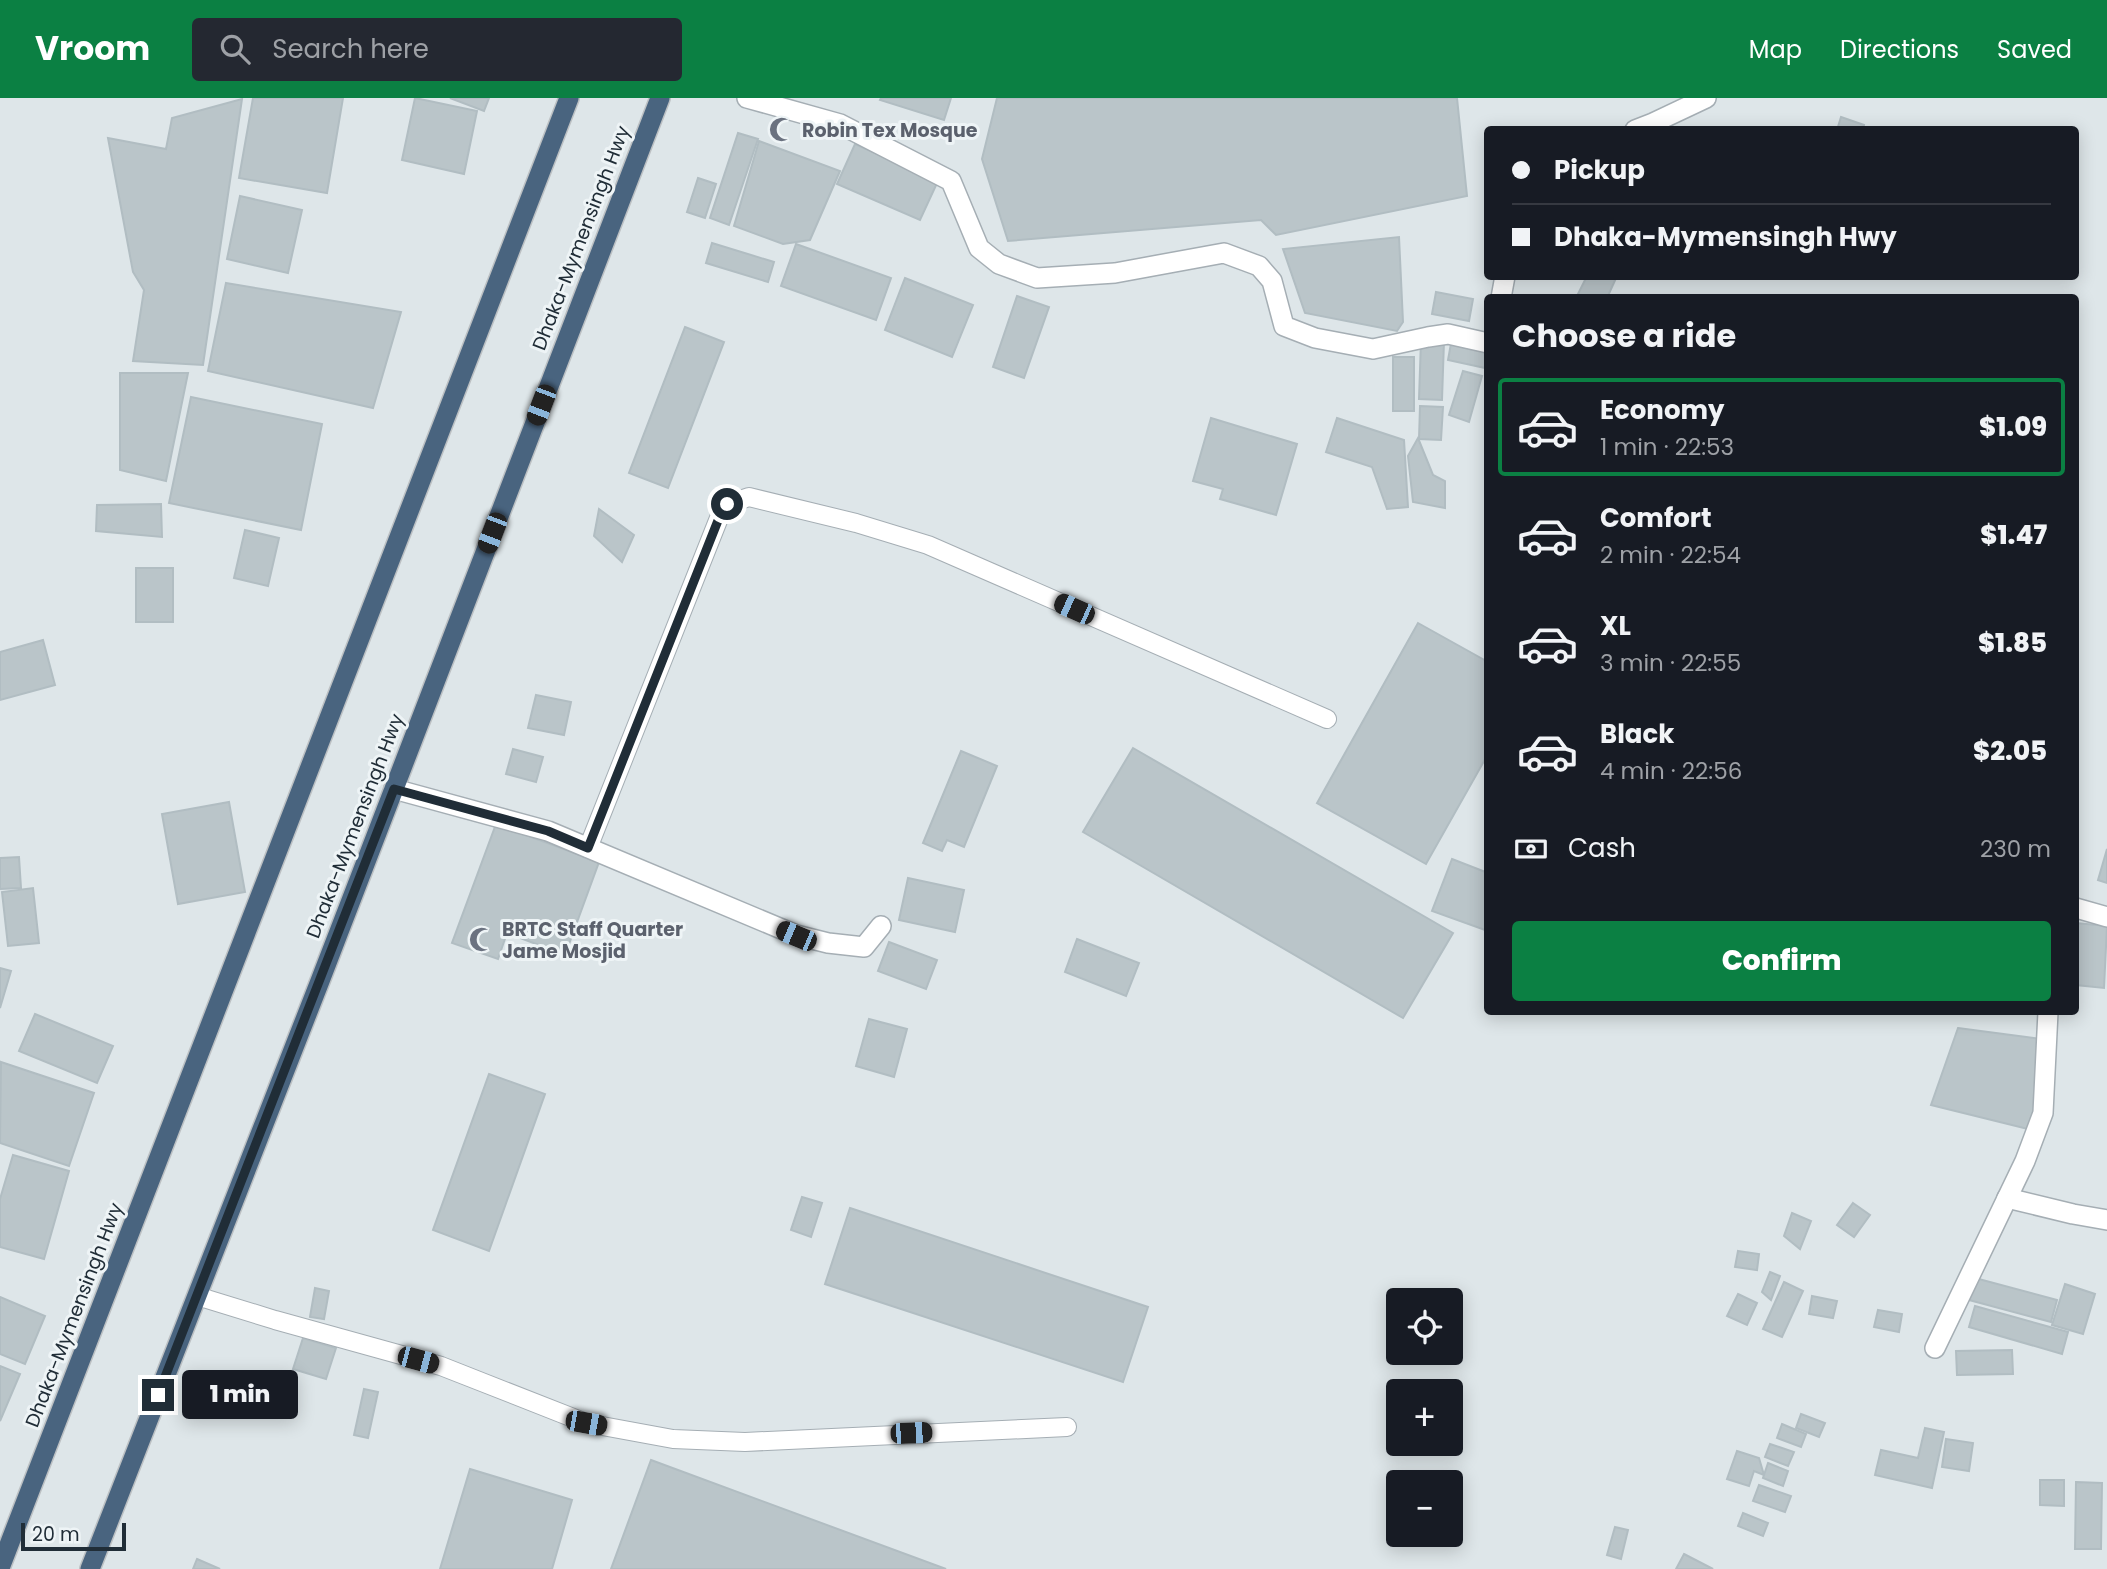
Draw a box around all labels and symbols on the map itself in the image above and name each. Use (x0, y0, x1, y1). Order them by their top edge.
mosque icon: Robin Tex Mosque (768, 116, 796, 144)
place label: Robin Tex Mosque (802, 117, 978, 144)
street label: Dhaka-Mymensingh Hwy (526, 122, 636, 354)
car (524, 382, 559, 428)
route start (711, 488, 743, 520)
car (475, 510, 510, 556)
car (1051, 591, 1098, 627)
street label: Dhaka-Mymensingh Hwy (300, 710, 410, 942)
place label: BRTC Staff Quarter Jame Mosjid (502, 916, 683, 965)
car (773, 918, 820, 954)
mosque icon: BRTC Staff Quarter Jame Mosjid (468, 926, 496, 954)
street label: Dhaka-Mymensingh Hwy (19, 1199, 129, 1431)
car (395, 1344, 442, 1376)
callout: 1 min (182, 1370, 298, 1420)
route end (142, 1379, 174, 1411)
car (564, 1409, 609, 1437)
car (890, 1422, 933, 1444)
scale bar (21, 1520, 126, 1552)

